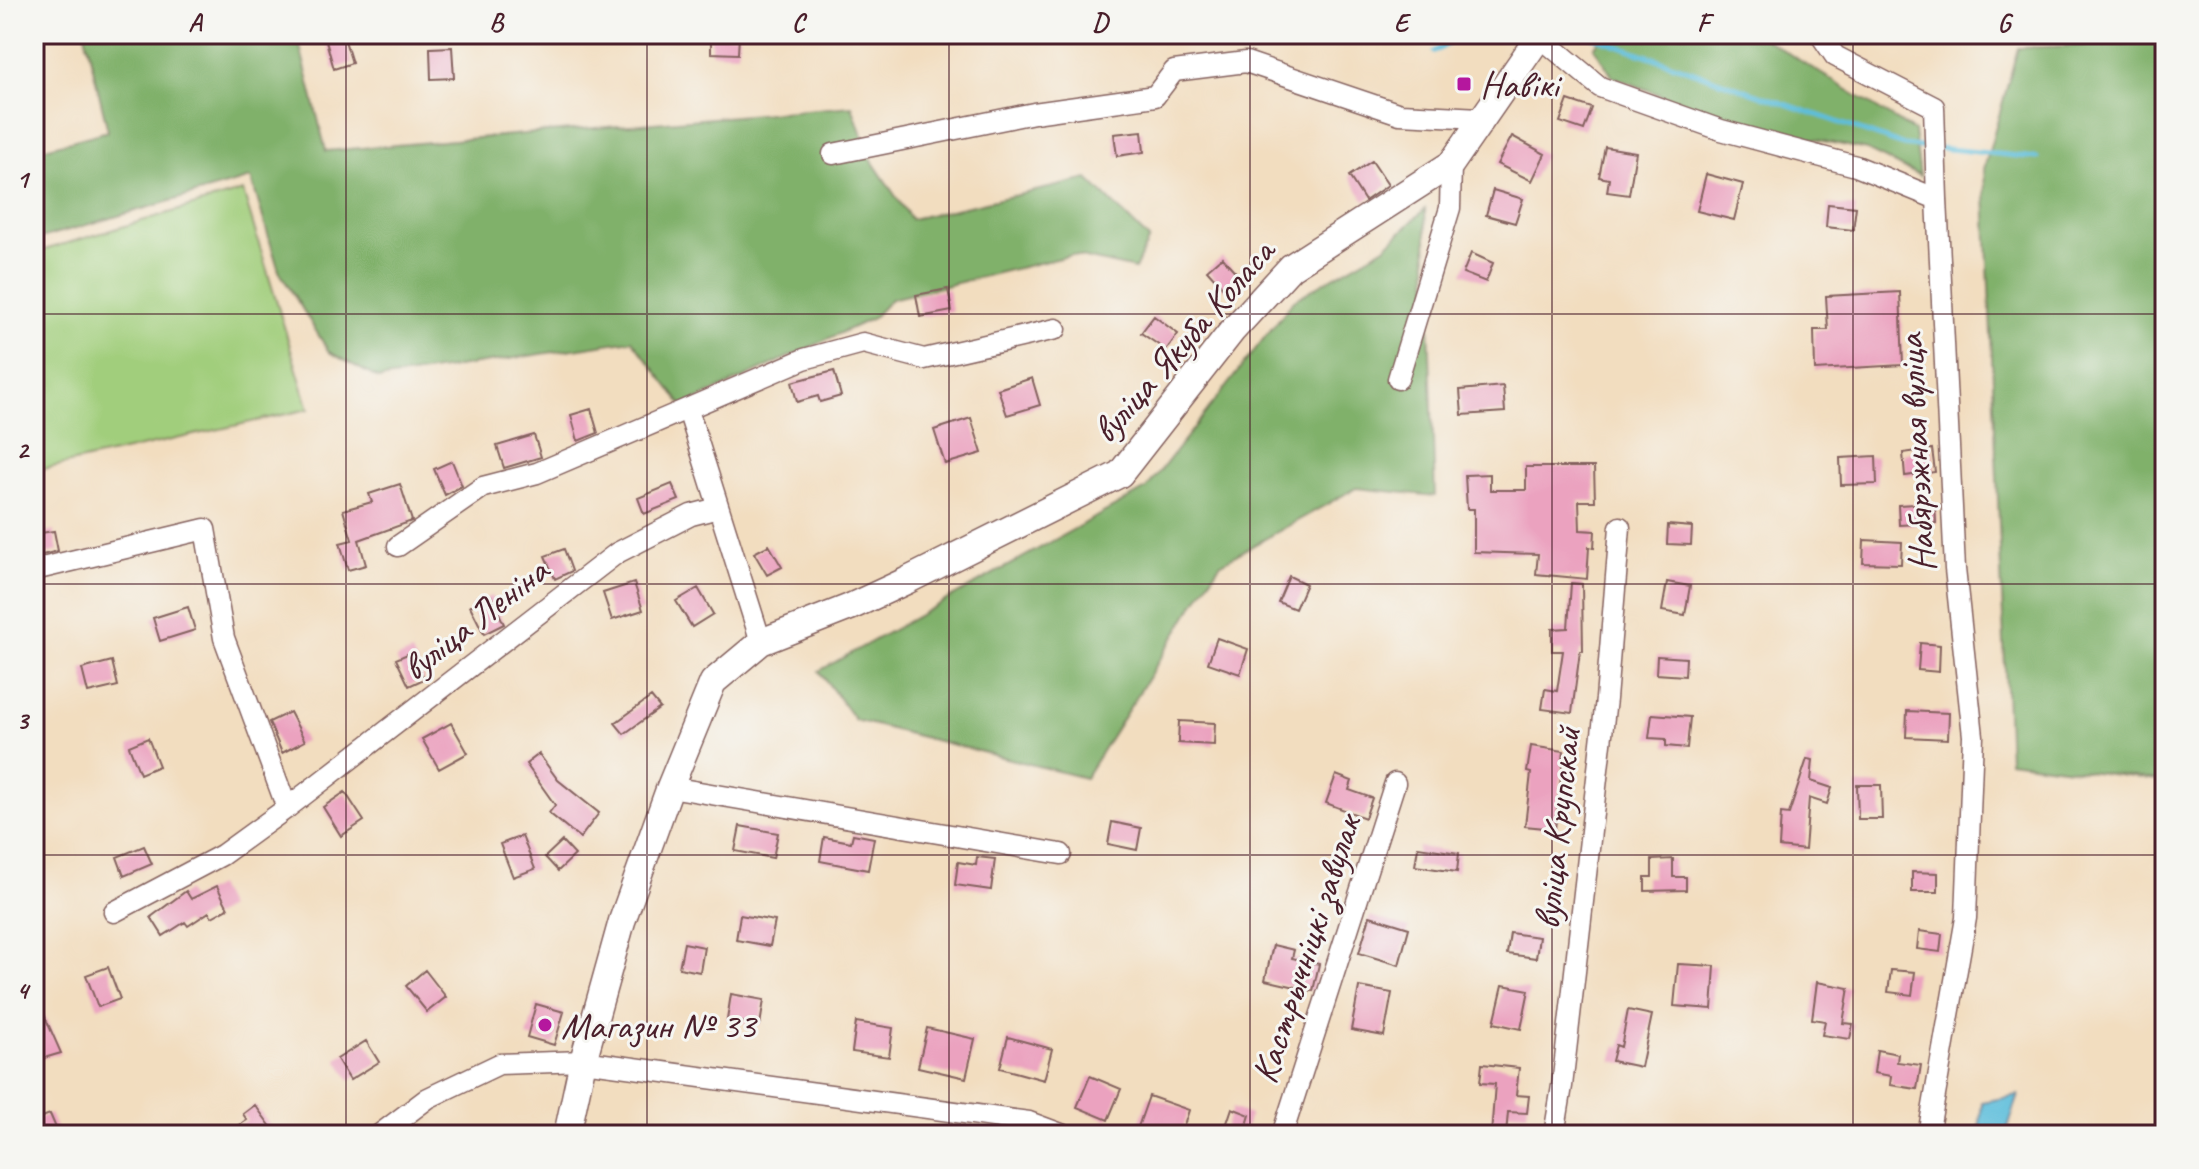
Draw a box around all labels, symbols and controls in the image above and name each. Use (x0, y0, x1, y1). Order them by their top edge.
text: A (188, 6, 203, 39)
text: B (489, 6, 505, 39)
text: C (792, 6, 808, 39)
text: D (1092, 6, 1110, 39)
text: E (1394, 6, 1412, 39)
text: F (1697, 6, 1715, 39)
text: G (1998, 6, 2014, 39)
place label: Навікі (1480, 61, 1562, 108)
marker: Навікі (1455, 75, 1473, 93)
text: 1 (16, 163, 31, 196)
street label: вуліца Якуба Коласа (1082, 227, 1287, 453)
street label: Набярэжная вуліца (1886, 330, 1946, 573)
text: 2 (16, 433, 30, 466)
street label: вуліца Леніна (392, 546, 560, 691)
text: 3 (16, 704, 30, 737)
street label: вуліца Крупскай (1523, 722, 1591, 932)
street label: Кастрычніцкі завулак (1241, 805, 1373, 1089)
text: 4 (16, 974, 31, 1007)
place label: Магазин № 33 (561, 1002, 759, 1049)
marker: Магазин № 33 (536, 1016, 554, 1034)

